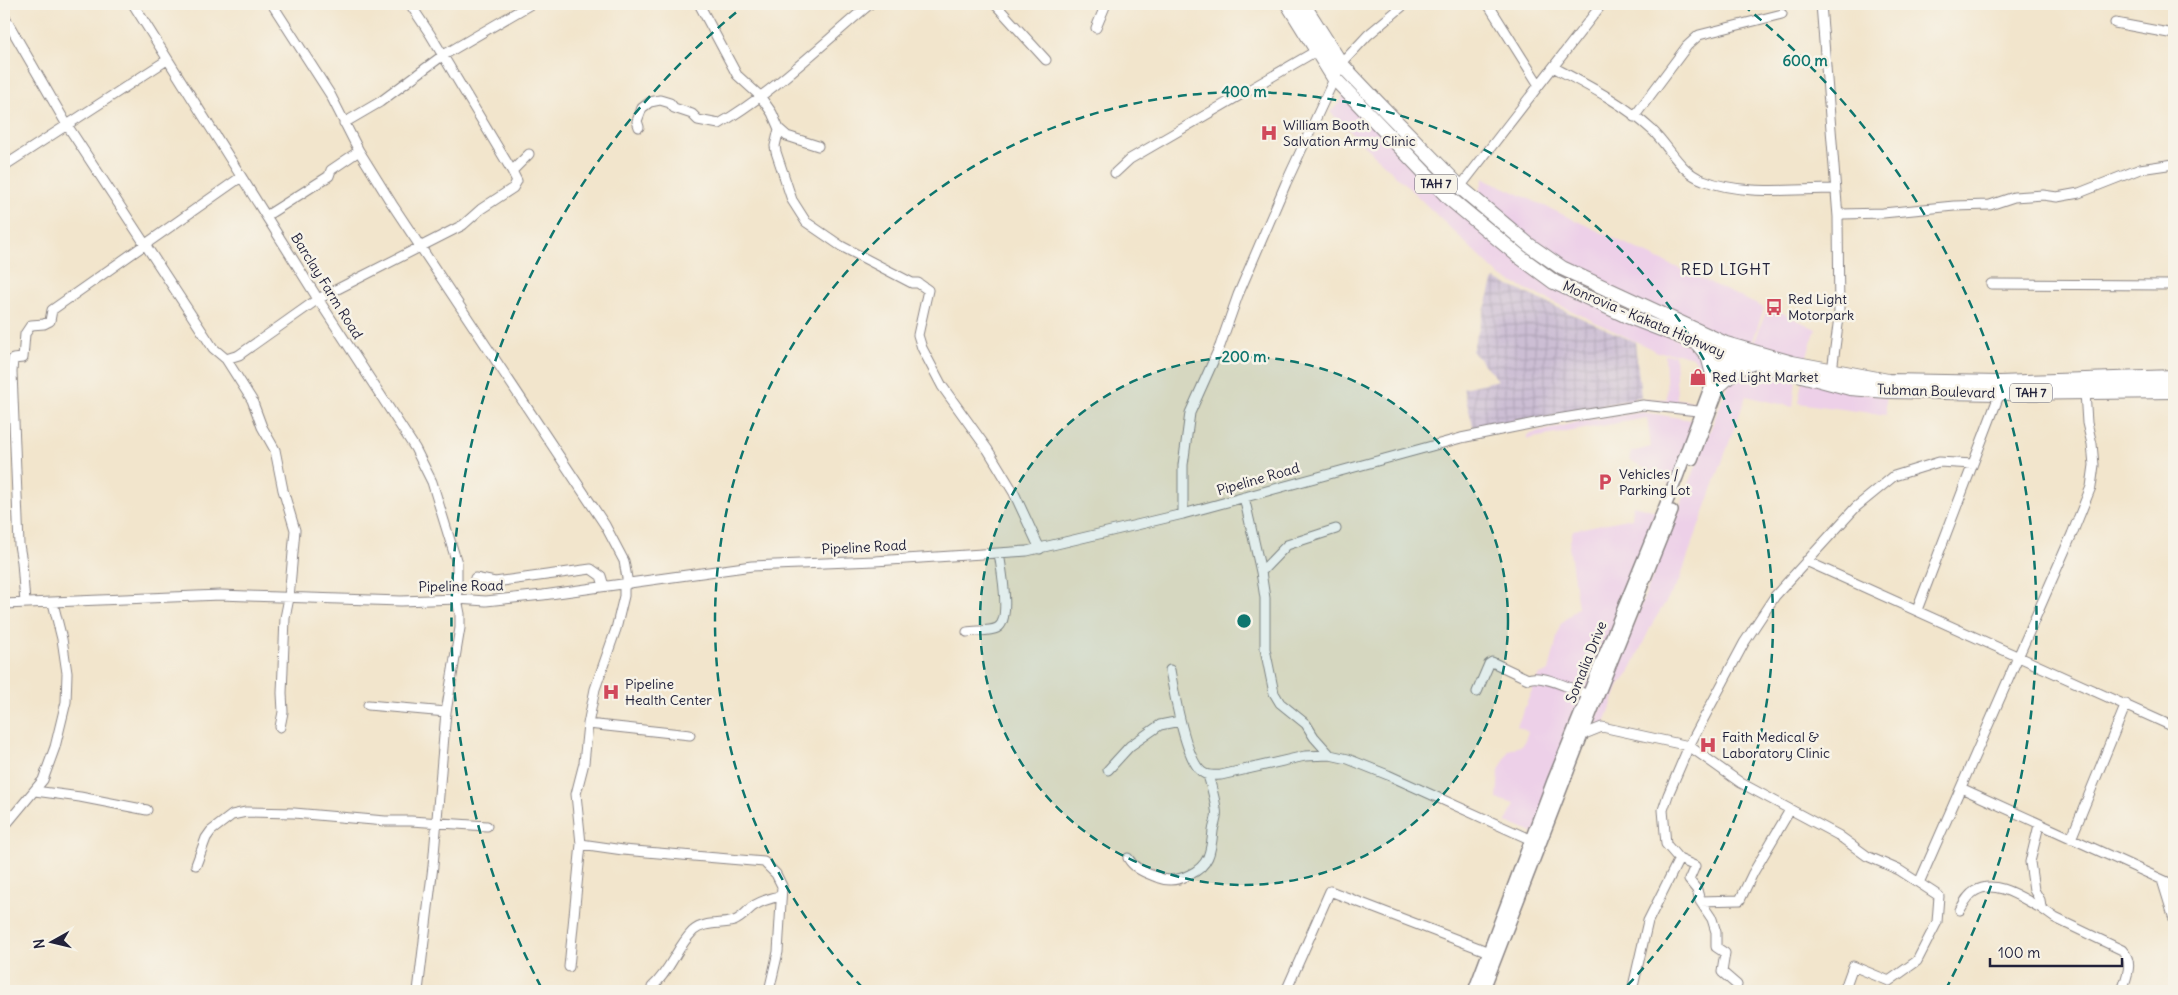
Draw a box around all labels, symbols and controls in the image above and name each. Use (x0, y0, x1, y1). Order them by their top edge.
text: 600 m (1782, 51, 1828, 70)
text: 400 m (1221, 82, 1267, 101)
place label: William Booth Salvation Army Clinic (1283, 116, 1416, 150)
hospital icon: William Booth Salvation Army Clinic (1259, 123, 1279, 143)
road number: TAH 7 (1415, 174, 1457, 193)
street label: Barclay Farm Road (287, 230, 367, 342)
district label: RED LIGHT (1681, 259, 1771, 279)
street label: Monrovia - Kakata Highway (1560, 277, 1728, 361)
place label: Red Light Motorpark (1788, 290, 1854, 324)
bus stop icon: Red Light Motorpark (1764, 297, 1784, 317)
text: 200 m (1222, 347, 1266, 366)
shop icon: Red Light Market (1688, 367, 1708, 387)
place label: Red Light Market (1712, 368, 1819, 386)
street label: Tubman Boulevard (1877, 380, 1995, 402)
road number: TAH 7 (2010, 383, 2052, 402)
street label: Pipeline Road (1215, 459, 1301, 499)
place label: Vehicles / Parking Lot (1619, 465, 1691, 499)
parking icon: Vehicles / Parking Lot (1595, 472, 1615, 492)
street label: Pipeline Road (821, 536, 907, 558)
street label: Pipeline Road (418, 576, 504, 596)
centre of rings (1235, 612, 1253, 630)
street label: Somalia Drive (1561, 618, 1611, 706)
place label: Pipeline Health Center (625, 675, 712, 709)
hospital icon: Pipeline Health Center (601, 682, 621, 702)
place label: Faith Medical & Laboratory Clinic (1722, 728, 1830, 762)
hospital icon: Faith Medical & Laboratory Clinic (1698, 735, 1718, 755)
north arrow (28, 918, 78, 968)
scale bar (1990, 935, 2123, 967)
text: N (30, 938, 49, 950)
text: 100 m (1998, 943, 2040, 962)

